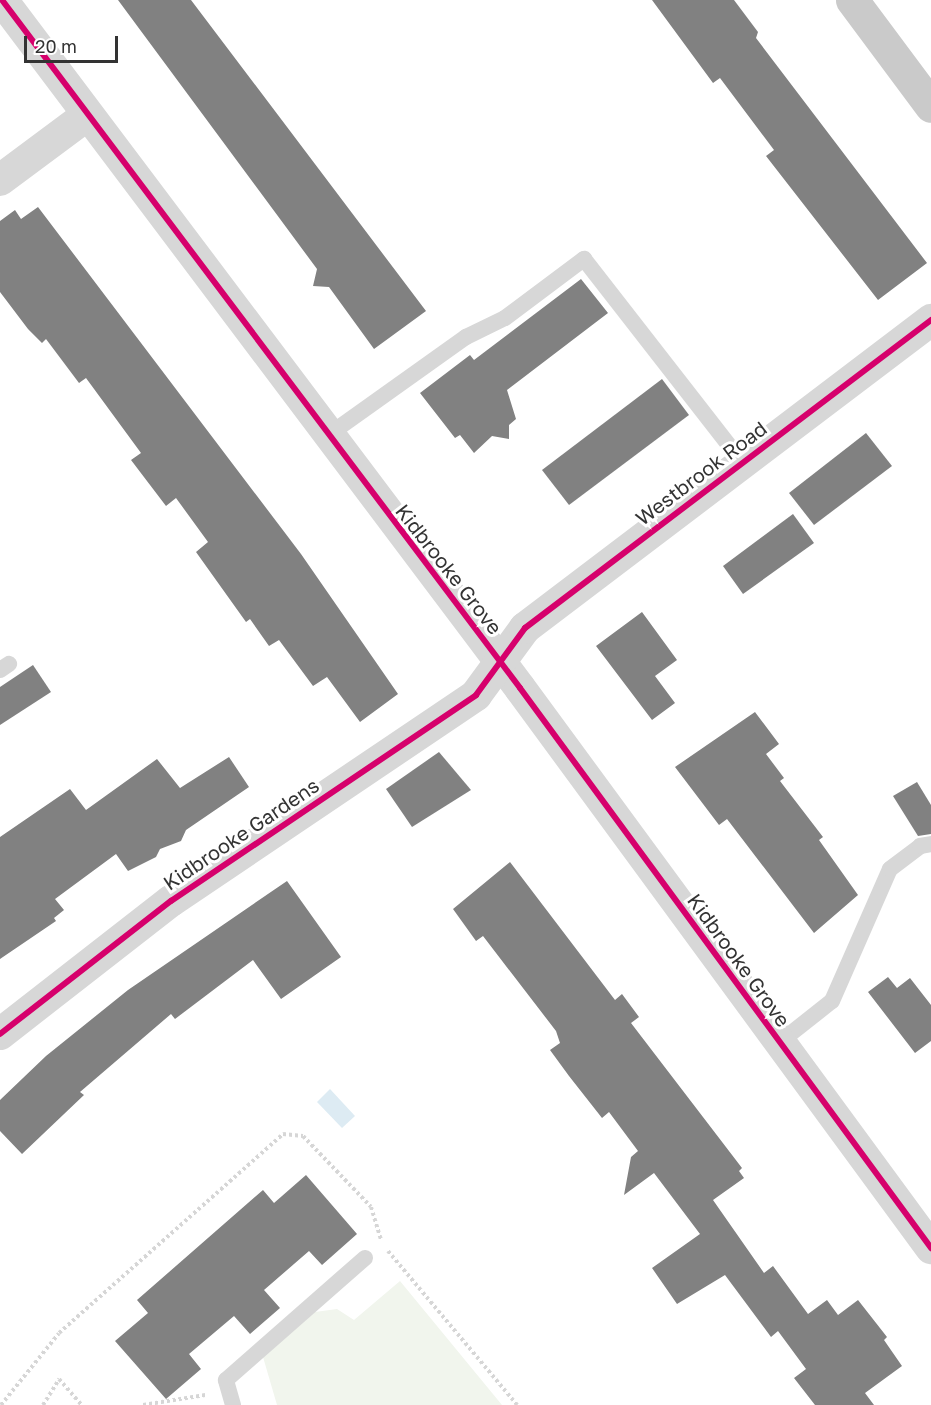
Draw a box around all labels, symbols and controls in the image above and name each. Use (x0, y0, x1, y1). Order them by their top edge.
scale bar (27, 24, 122, 62)
text: 20 m (35, 35, 77, 57)
street label: Westbrook Road (631, 416, 771, 530)
street label: Kidbrooke Grove (391, 499, 507, 639)
street label: Kidbrooke Gardens (159, 773, 323, 895)
street label: Kidbrooke Grove (683, 889, 795, 1031)

